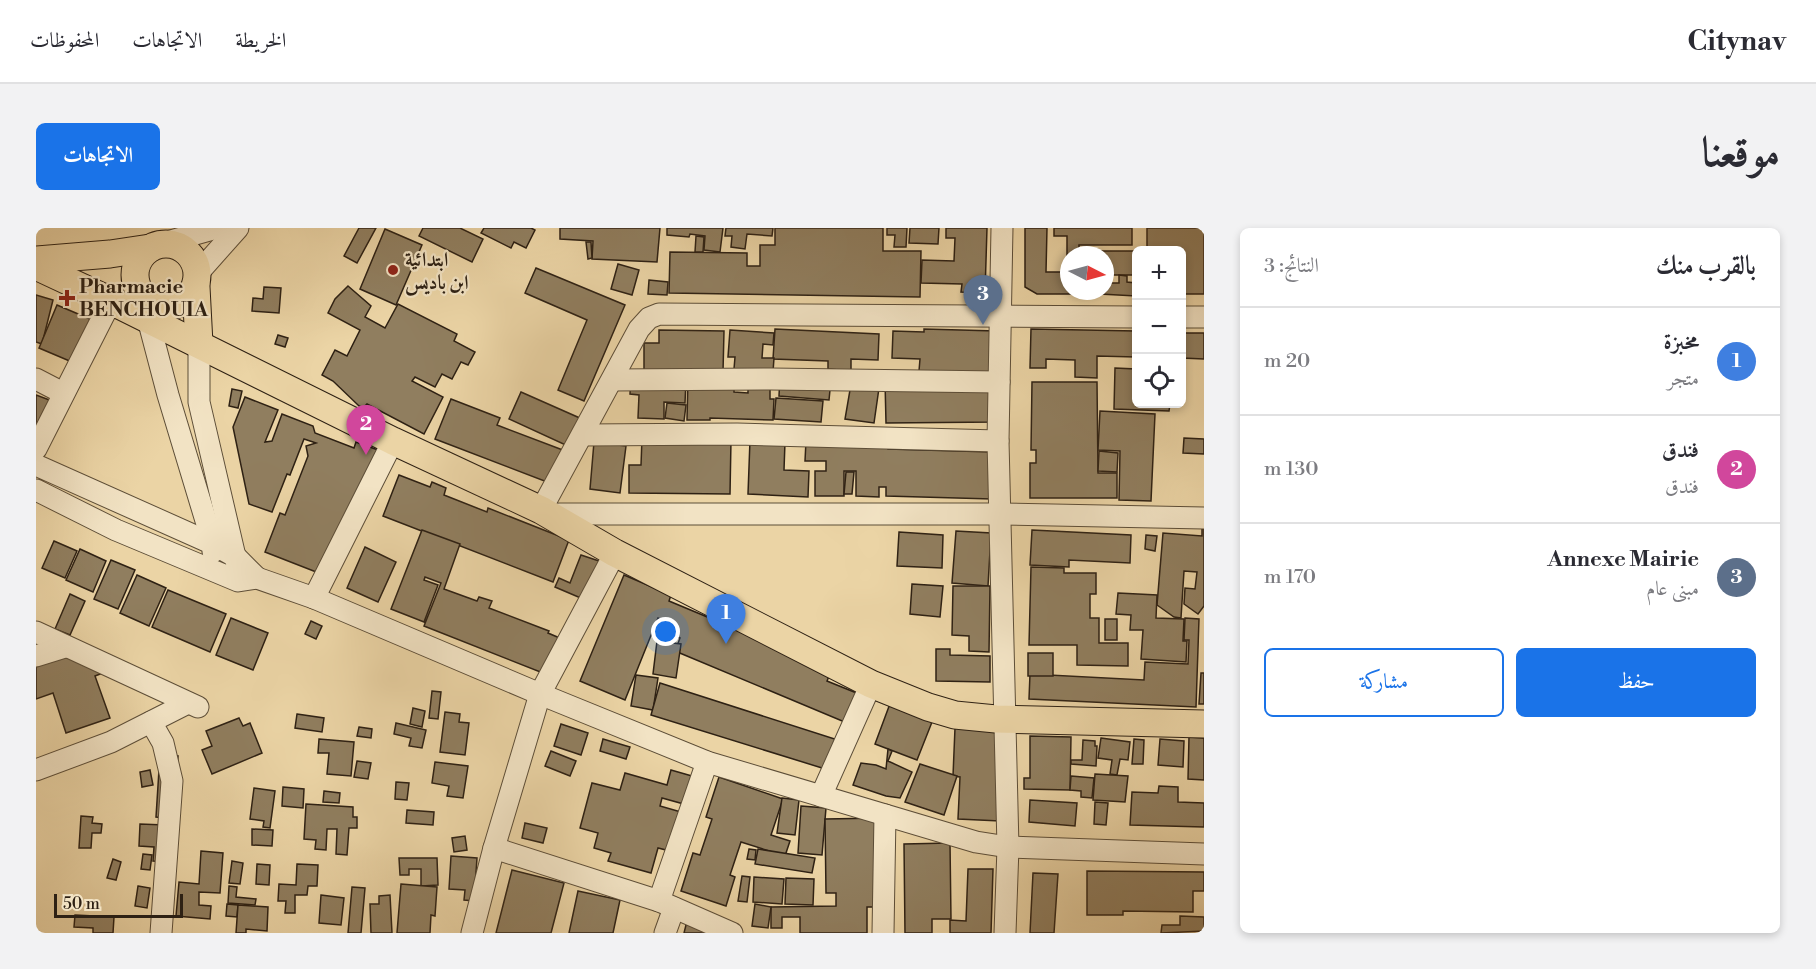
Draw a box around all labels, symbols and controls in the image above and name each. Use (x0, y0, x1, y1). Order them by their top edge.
text: Citynav (1687, 24, 1786, 59)
text: المحفوظات (30, 28, 99, 54)
text: الاتجاهات (132, 28, 202, 54)
text: الخريطة (235, 28, 286, 54)
button: الاتجاهات (36, 123, 160, 190)
text: موقعنا (1702, 127, 1780, 180)
north arrow (1060, 246, 1114, 300)
map controls (1132, 246, 1186, 408)
button: + (1132, 246, 1186, 300)
place label: ابتدائية ابن باديس (405, 248, 469, 296)
text: بالقرب منك (1656, 250, 1756, 282)
text: النتائج: 3 (1264, 254, 1319, 279)
marker: ابتدائية ابن باديس (386, 263, 400, 277)
place label: Pharmacie BENCHOUIA (79, 275, 209, 323)
pin: 3 (964, 276, 1002, 325)
marker: Pharmacie BENCHOUIA (60, 291, 74, 305)
button: − (1132, 300, 1186, 354)
text: مخبزة (1663, 329, 1699, 356)
text: 20 m (1264, 349, 1310, 374)
text: 1 (1732, 349, 1741, 374)
button: locate (1132, 354, 1186, 408)
text: متجر (1667, 367, 1699, 392)
pin: 2 (346, 406, 386, 455)
text: فندق (1662, 437, 1699, 464)
text: 130 m (1264, 457, 1319, 482)
text: 2 (1730, 457, 1743, 482)
text: فندق (1665, 475, 1699, 500)
text: Annexe Mairie (1547, 546, 1699, 573)
text: 170 m (1264, 565, 1316, 590)
text: 3 (1730, 565, 1743, 590)
text: مبنى عام (1646, 577, 1699, 602)
pin: 1 (706, 594, 746, 644)
your location (651, 617, 680, 646)
button: مشاركة (1264, 648, 1504, 717)
button: حفظ (1516, 648, 1756, 717)
scale bar (54, 891, 183, 918)
text: 50 m (63, 894, 100, 914)

